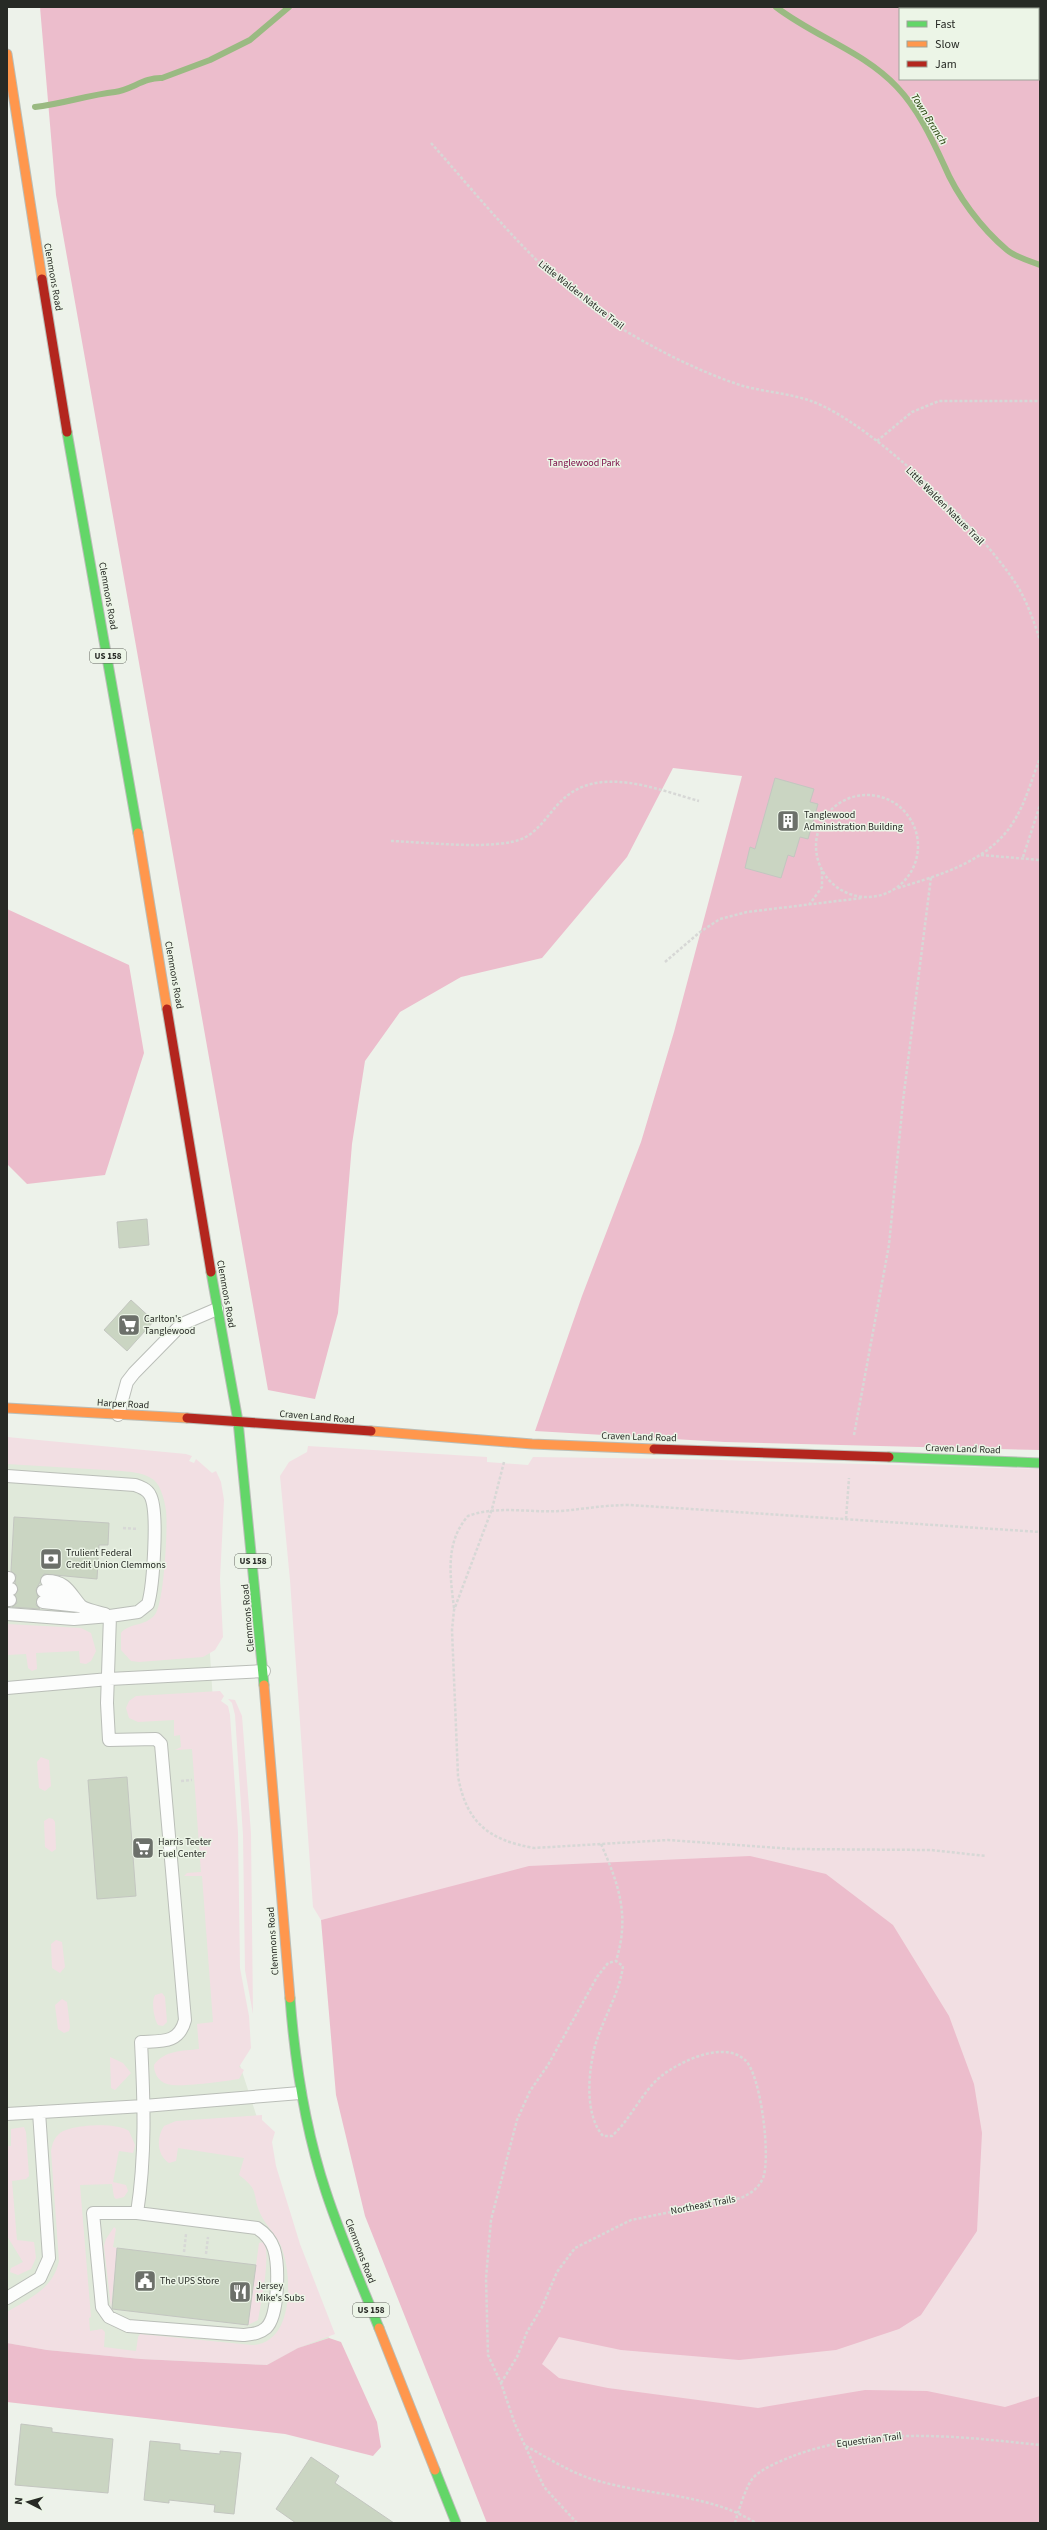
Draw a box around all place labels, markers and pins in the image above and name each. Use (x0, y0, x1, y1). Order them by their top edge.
building icon: Tanglewood Administration Building (775, 808, 801, 834)
place label: Tanglewood Administration Building (804, 808, 903, 834)
supermarket icon: Carlton's Tanglewood (116, 1312, 142, 1338)
place label: Carlton's Tanglewood (144, 1312, 195, 1338)
bank icon: Trulient Federal Credit Union Clemmons (38, 1546, 64, 1572)
place label: Trulient Federal Credit Union Clemmons (66, 1546, 166, 1572)
supermarket icon: Harris Teeter Fuel Center (130, 1835, 156, 1861)
place label: Harris Teeter Fuel Center (158, 1835, 212, 1861)
public building icon: The UPS Store (132, 2268, 158, 2294)
place label: The UPS Store (160, 2274, 219, 2288)
restaurant icon: Jersey Mike's Subs (227, 2279, 253, 2305)
place label: Jersey Mike's Subs (256, 2279, 304, 2305)

